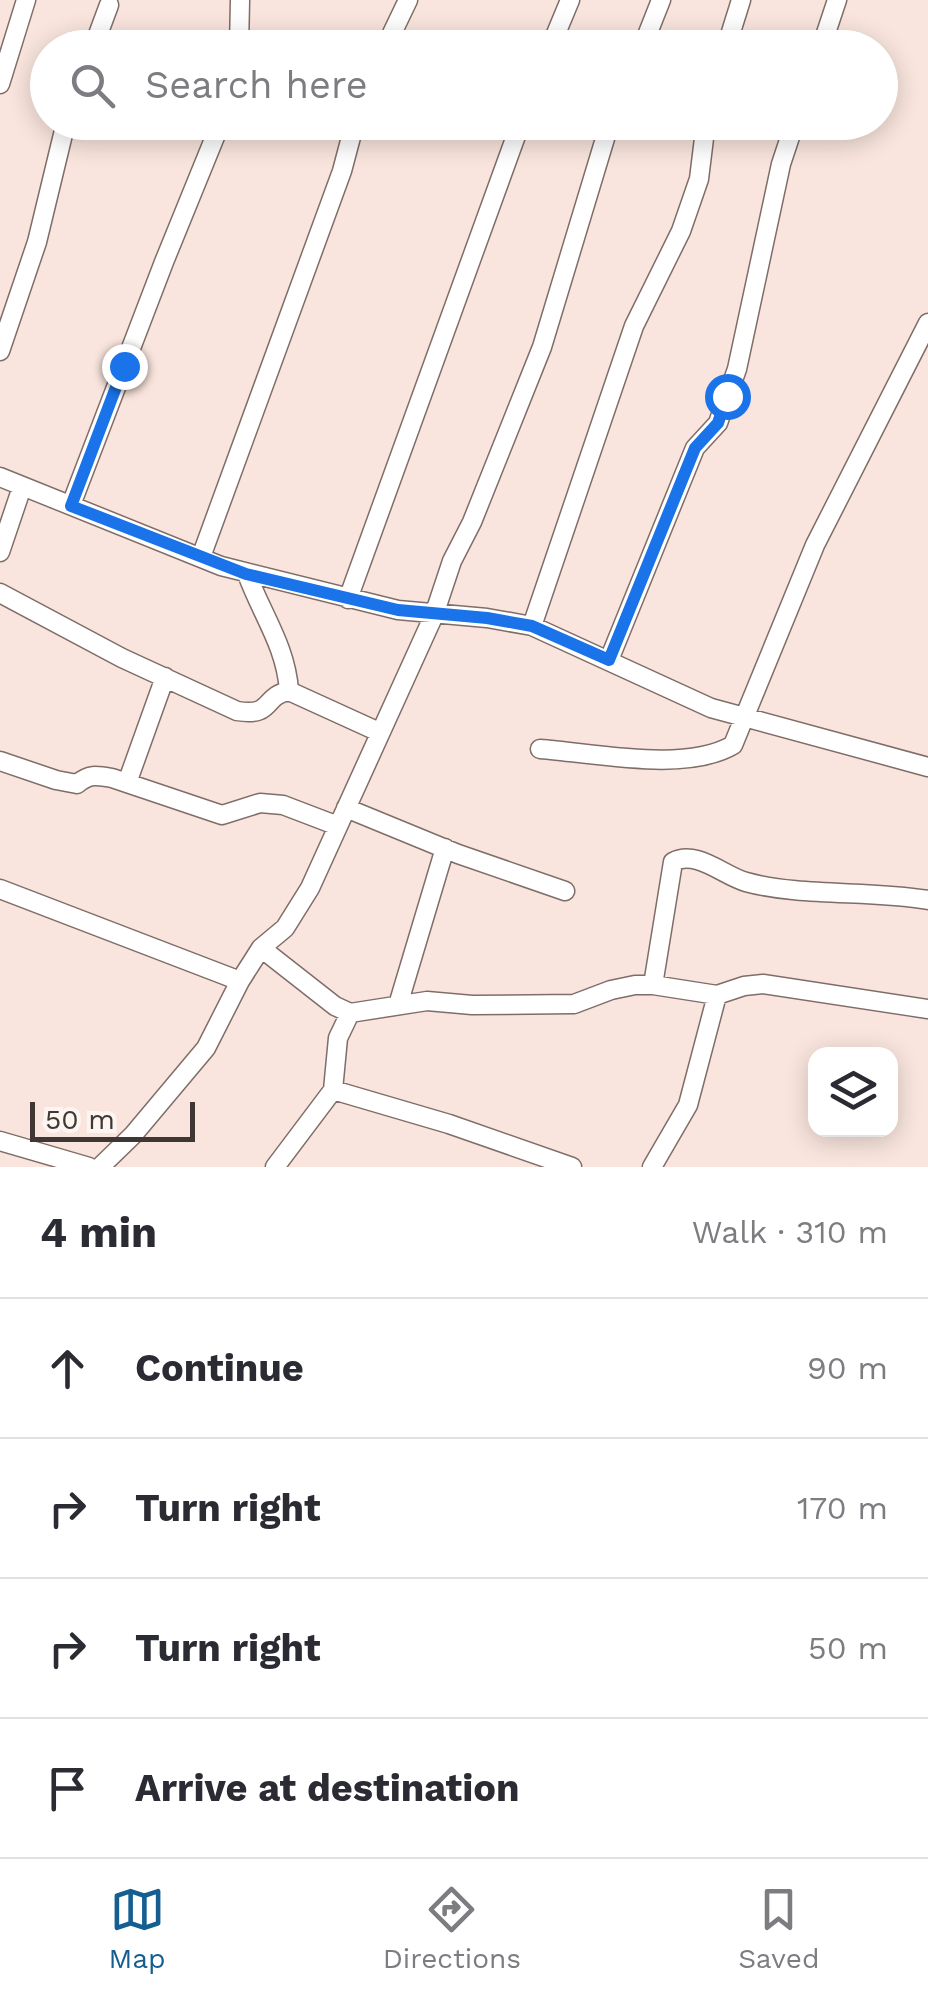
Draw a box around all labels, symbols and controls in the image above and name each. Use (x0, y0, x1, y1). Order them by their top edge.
search box (30, 30, 898, 140)
icon: search (65, 58, 120, 113)
text: Search here (145, 63, 368, 107)
route end (102, 344, 148, 390)
route start (705, 374, 751, 420)
map controls (808, 1047, 898, 1137)
button: layers (808, 1047, 898, 1137)
scale bar (30, 1097, 195, 1142)
text: 50 m (45, 1103, 115, 1136)
text: 4 min (40, 1208, 157, 1257)
text: Walk · 310 m (692, 1213, 888, 1251)
icon: ahead (40, 1341, 95, 1396)
text: Continue (135, 1346, 304, 1390)
text: 90 m (807, 1349, 888, 1387)
icon: right (40, 1481, 95, 1536)
text: Turn right (135, 1486, 321, 1530)
text: 170 m (797, 1489, 888, 1527)
icon: right (40, 1621, 95, 1676)
text: Turn right (135, 1626, 321, 1670)
text: 50 m (808, 1629, 888, 1667)
icon: arrive (40, 1761, 95, 1816)
text: Arrive at destination (135, 1766, 520, 1810)
tab: Map (109, 1882, 166, 1975)
tab: Directions (383, 1882, 521, 1975)
tab: Saved (738, 1882, 819, 1975)

